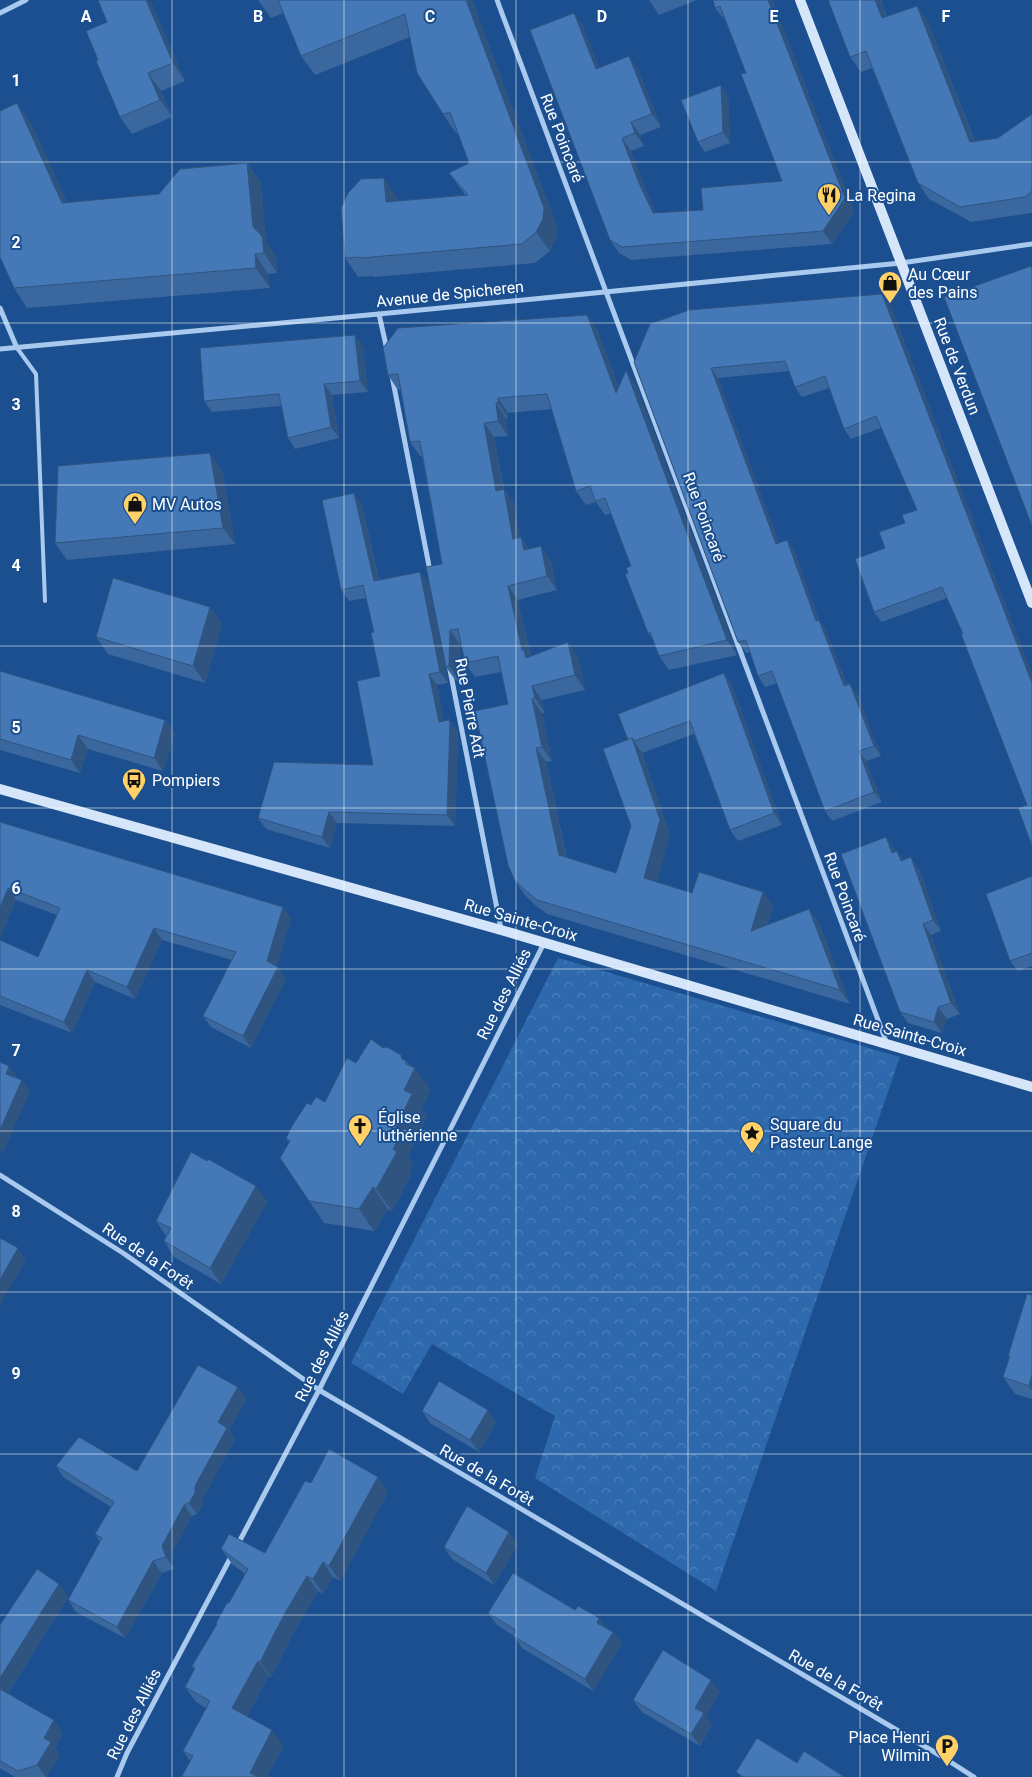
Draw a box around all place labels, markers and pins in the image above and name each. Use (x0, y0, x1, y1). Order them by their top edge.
restaurant icon: La Regina (816, 182, 842, 216)
place label: La Regina (846, 186, 916, 205)
place label: Au Cœur des Pains (908, 265, 977, 302)
shop icon: Au Cœur des Pains (877, 270, 903, 304)
shop icon: MV Autos (122, 491, 148, 525)
place label: MV Autos (152, 495, 222, 514)
bus stop icon: Pompiers (121, 767, 147, 801)
place label: Pompiers (152, 771, 220, 790)
place label: Église luthérienne (378, 1108, 457, 1145)
church icon: Église luthérienne (347, 1113, 373, 1147)
place label: Square du Pasteur Lange (770, 1115, 873, 1152)
place icon: Square du Pasteur Lange (739, 1120, 765, 1154)
place label: Place Henri Wilmin (848, 1728, 930, 1765)
parking icon: Place Henri Wilmin (934, 1733, 960, 1767)

